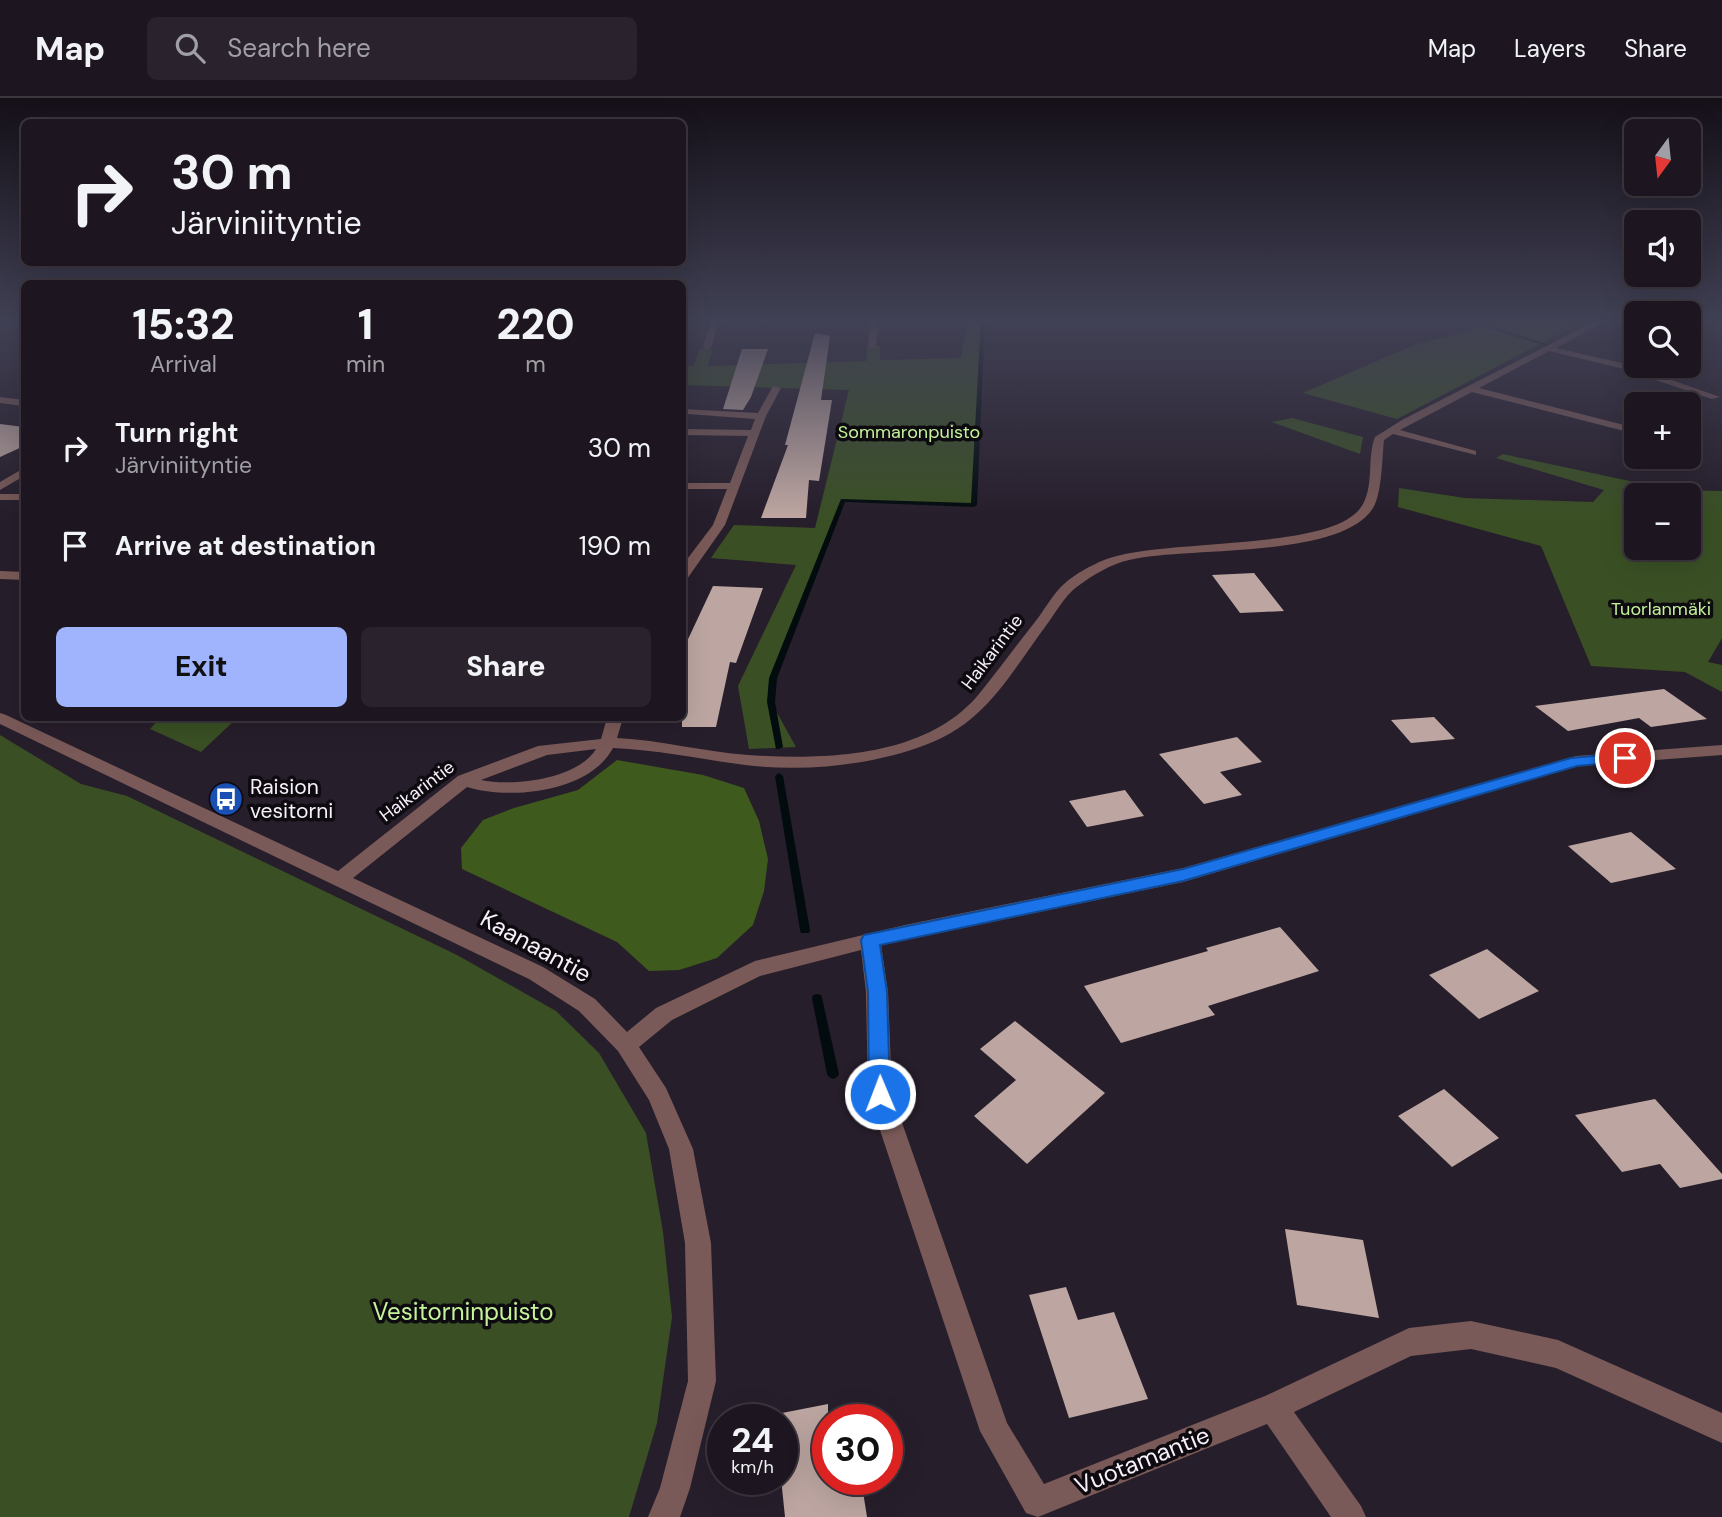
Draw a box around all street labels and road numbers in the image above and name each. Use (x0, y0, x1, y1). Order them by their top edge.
street label: Haikarintie (956, 610, 1028, 694)
street label: Haikarintie (375, 755, 459, 827)
street label: Kaanaantie (475, 903, 597, 989)
street label: Vuotamantie (1070, 1419, 1214, 1501)

